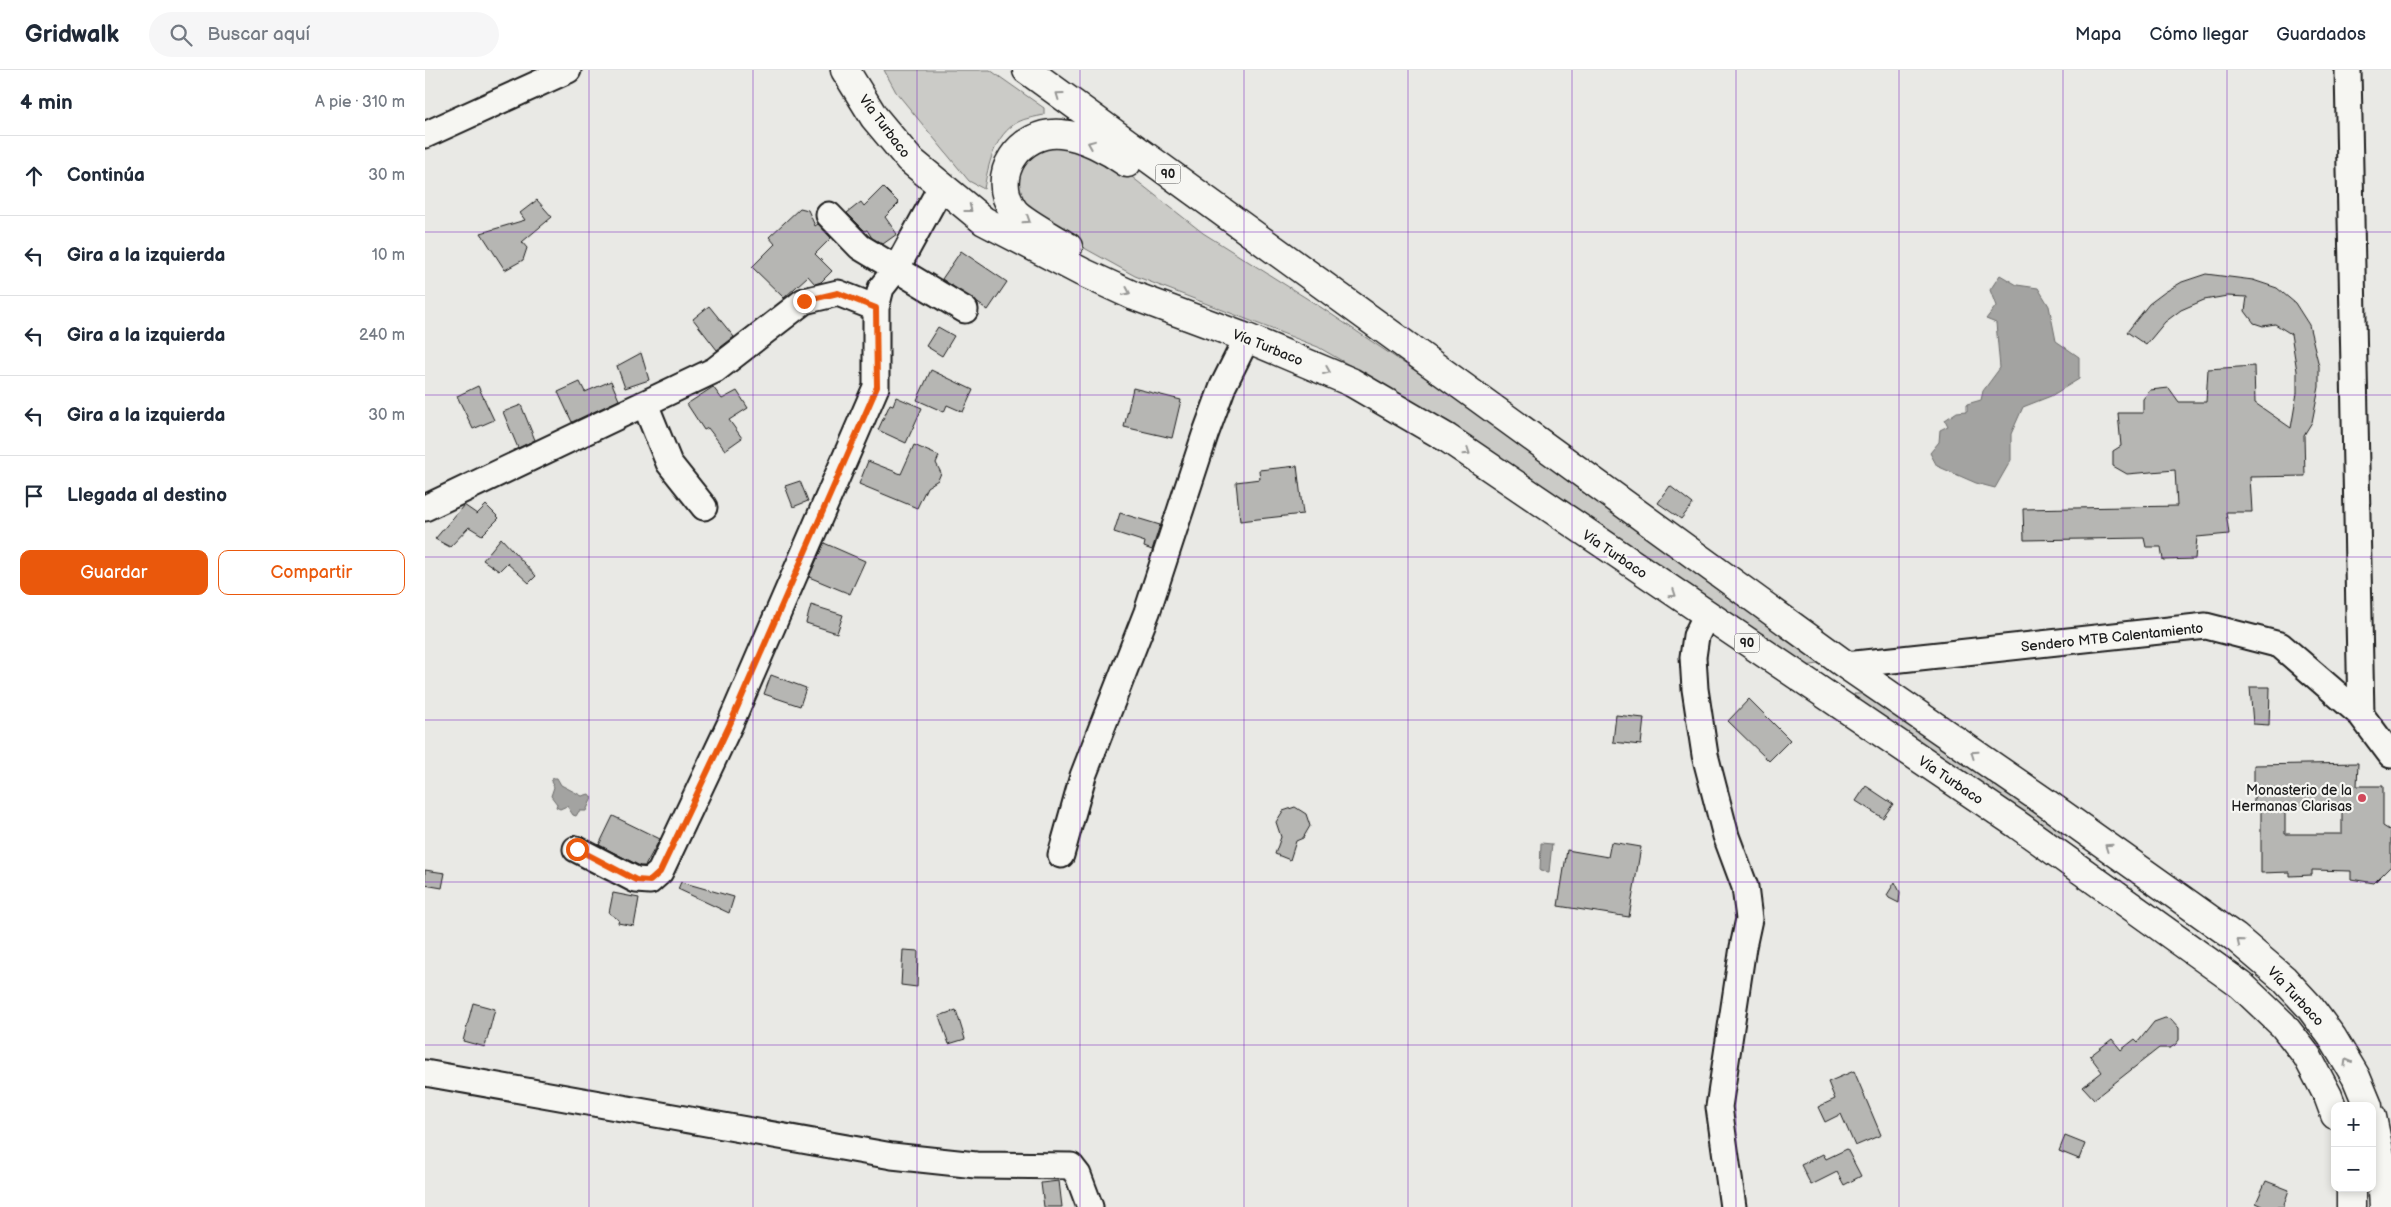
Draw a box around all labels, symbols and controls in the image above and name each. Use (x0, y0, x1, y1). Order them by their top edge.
search box (149, 12, 499, 57)
text: Gridwalk (25, 20, 119, 49)
icon: search (167, 21, 195, 49)
text: Buscar aquí (207, 23, 310, 46)
text: Mapa (2075, 24, 2121, 45)
text: Cómo llegar (2149, 24, 2248, 45)
text: Guardados (2276, 24, 2366, 45)
text: 4 min (20, 90, 73, 115)
street label: Vía Turbaco (855, 91, 914, 161)
one-way arrow (1055, 92, 1065, 101)
text: A pie · 310 m (315, 93, 405, 112)
one-way arrow (1087, 139, 1096, 150)
icon: ahead (20, 162, 48, 190)
text: Continúa (67, 164, 145, 187)
road number: 90 (1155, 165, 1181, 184)
text: 30 m (368, 166, 405, 185)
one-way arrow (964, 204, 973, 213)
one-way arrow (1021, 214, 1031, 223)
icon: left (20, 242, 48, 270)
text: Gira a la izquierda (67, 244, 225, 267)
text: 10 m (372, 246, 405, 265)
one-way arrow (1122, 286, 1131, 297)
route end (793, 290, 816, 313)
icon: left (20, 322, 48, 350)
text: Gira a la izquierda (67, 324, 225, 347)
text: 240 m (359, 326, 405, 345)
street label: Vía Turbaco (1230, 326, 1306, 369)
one-way arrow (1322, 365, 1331, 376)
icon: left (20, 402, 48, 430)
text: Gira a la izquierda (67, 404, 225, 427)
text: 30 m (368, 406, 405, 425)
one-way arrow (1461, 446, 1471, 455)
icon: arrive (20, 482, 48, 510)
text: Llegada al destino (67, 484, 227, 507)
street label: Vía Turbaco (1579, 526, 1650, 582)
button: Guardar (20, 550, 208, 595)
button: Compartir (218, 550, 405, 595)
one-way arrow (1668, 588, 1677, 597)
street label: Sendero MTB Calentamiento (2020, 619, 2204, 656)
road number: 90 (1735, 634, 1759, 652)
one-way arrow (1971, 751, 1980, 760)
street label: Vía Turbaco (1915, 752, 1986, 808)
place label: Monasterio de la Hermanas Clarisas (2231, 782, 2352, 815)
marker: Monasterio de la Hermanas Clarisas (2356, 792, 2368, 804)
route start (566, 838, 589, 861)
one-way arrow (2104, 844, 2113, 853)
one-way arrow (2237, 939, 2246, 947)
street label: Vía Turbaco (2264, 963, 2327, 1029)
one-way arrow (2343, 1058, 2353, 1067)
map controls (2331, 1102, 2376, 1192)
button: + (2331, 1102, 2376, 1147)
button: − (2331, 1147, 2376, 1192)

